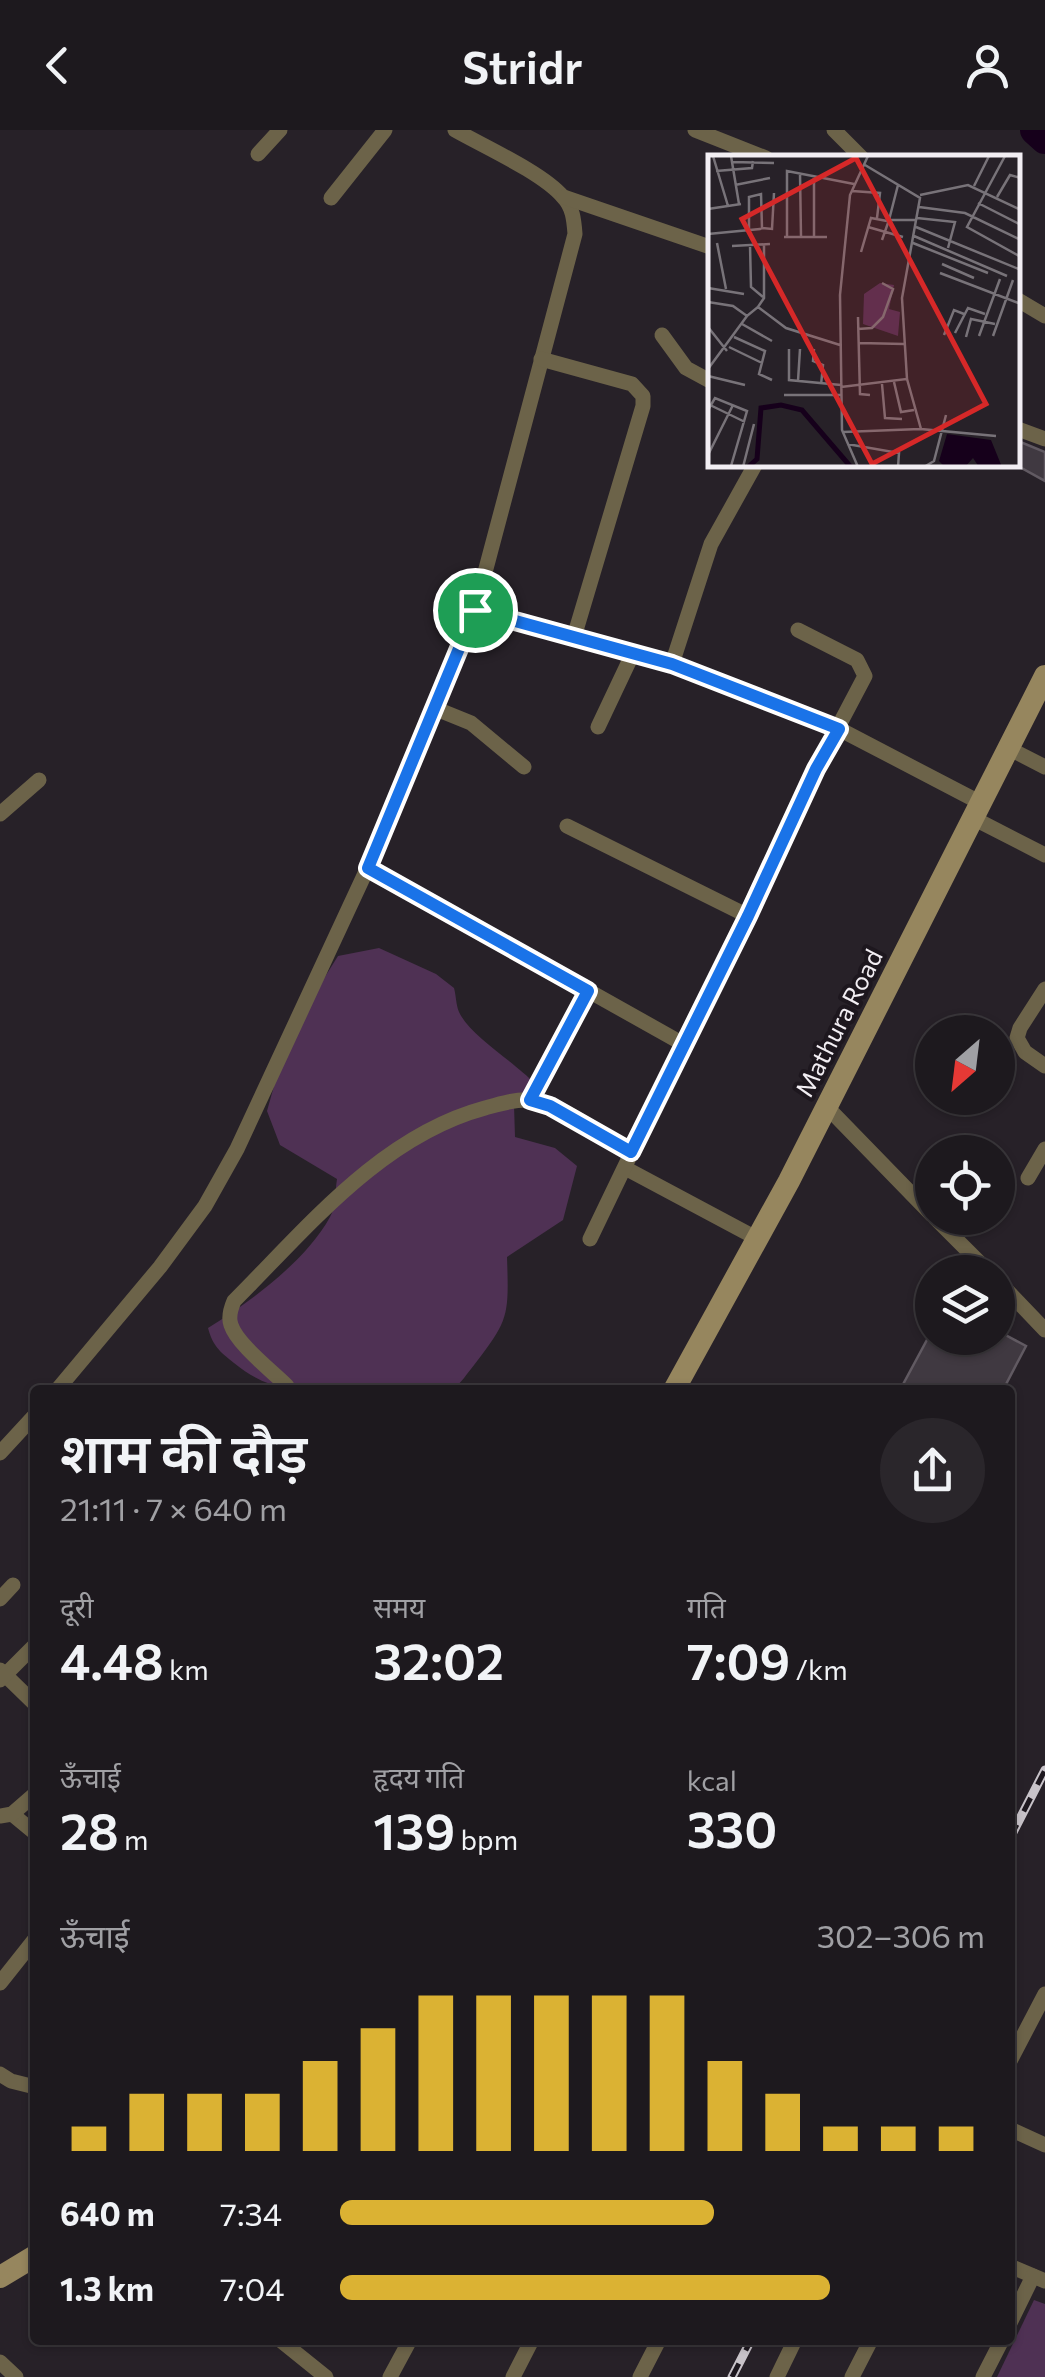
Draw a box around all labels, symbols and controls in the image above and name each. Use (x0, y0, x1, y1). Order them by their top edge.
icon: back (30, 38, 85, 93)
text: Stridr (462, 38, 583, 93)
icon: person (960, 38, 1015, 93)
inset map (708, 155, 1020, 468)
pin (433, 568, 518, 653)
icon: arrive (448, 583, 503, 638)
street label: Mathura Road (788, 944, 888, 1101)
north arrow (915, 1015, 1015, 1115)
map controls (915, 1015, 1015, 1355)
button: locate (915, 1135, 1015, 1235)
button: layers (915, 1255, 1015, 1355)
text: शाम की दौड़ (60, 1417, 307, 1484)
button: share (880, 1418, 985, 1523)
text: 21:11 · 7 × 640 m (60, 1488, 287, 1528)
text: दूरी (60, 1590, 94, 1624)
text: समय (373, 1590, 425, 1624)
text: गति (687, 1590, 726, 1624)
text: 4.48 (60, 1629, 164, 1690)
text: 32:02 (373, 1629, 504, 1690)
text: 7:09 (687, 1629, 790, 1690)
text: km (164, 1652, 209, 1686)
text: /km (790, 1652, 848, 1686)
text: ऊँचाई (60, 1760, 121, 1794)
text: हृदय गति (373, 1760, 464, 1794)
text: kcal (687, 1763, 737, 1797)
text: 330 (687, 1797, 777, 1858)
text: 28 (60, 1799, 119, 1860)
text: 139 (373, 1799, 455, 1860)
text: m (119, 1822, 148, 1856)
text: bpm (455, 1822, 518, 1856)
text: ऊँचाई (60, 1915, 129, 1955)
text: 302–306 m (817, 1915, 985, 1955)
text: 640 m (60, 2193, 155, 2233)
text: 7:34 (220, 2193, 282, 2233)
text: 1.3 km (60, 2268, 154, 2308)
text: 7:04 (220, 2268, 285, 2308)

